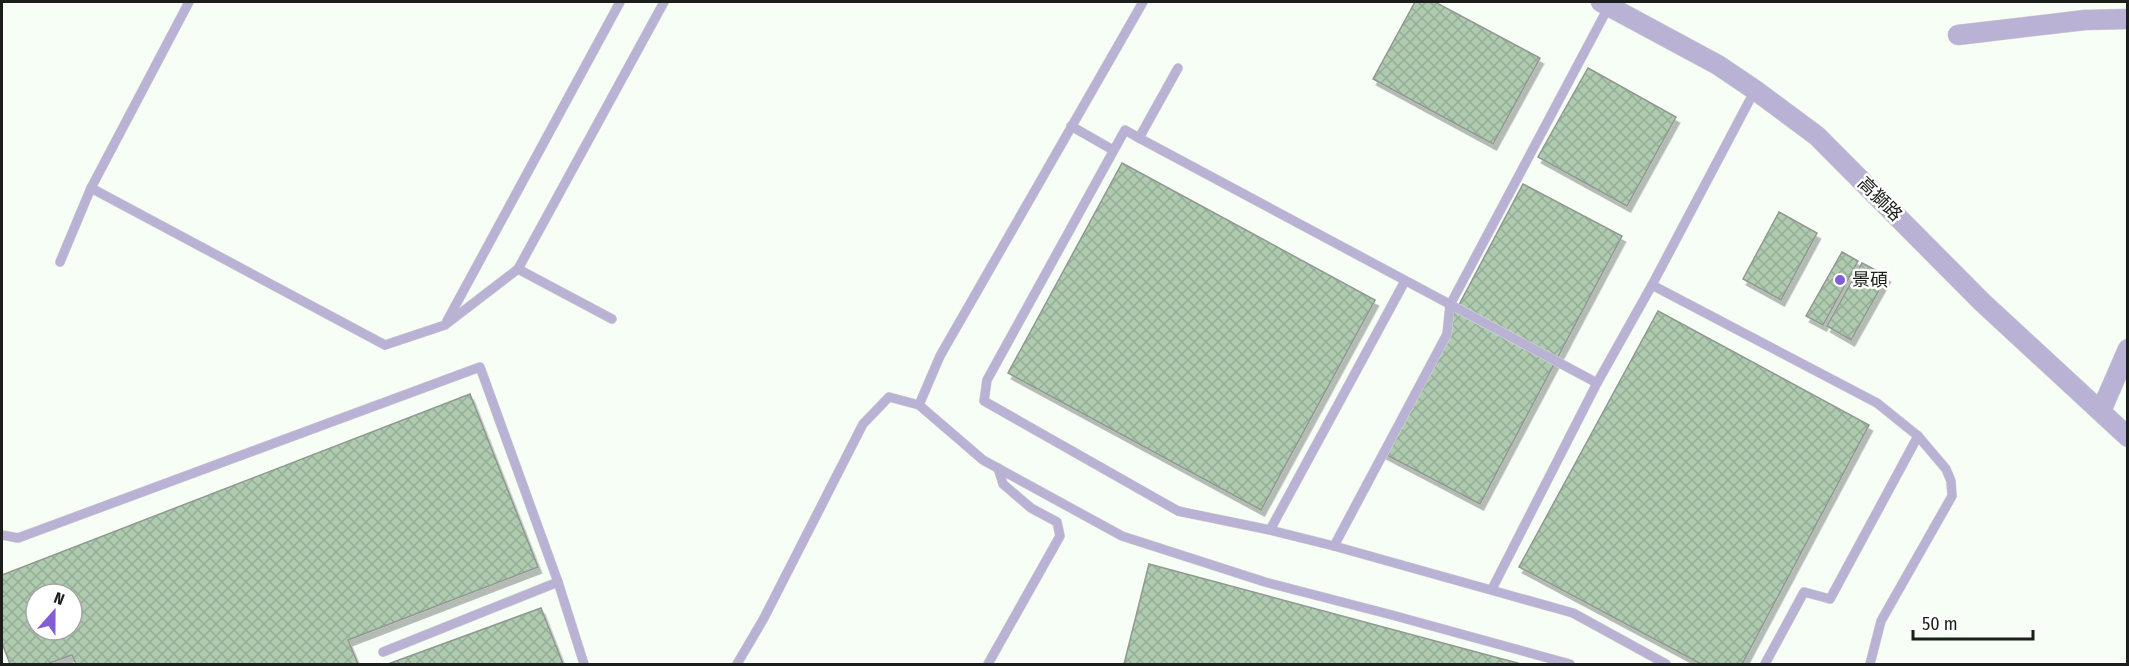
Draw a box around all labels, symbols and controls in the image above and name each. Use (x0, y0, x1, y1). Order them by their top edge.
street label: 高獅路 (1853, 172, 1907, 226)
place label: 景碩 (1852, 269, 1888, 291)
marker: 景碩 (1833, 273, 1847, 287)
north arrow (24, 582, 84, 642)
text: N (51, 588, 67, 609)
scale bar (1913, 603, 2033, 641)
text: 50 m (1922, 613, 1958, 635)

